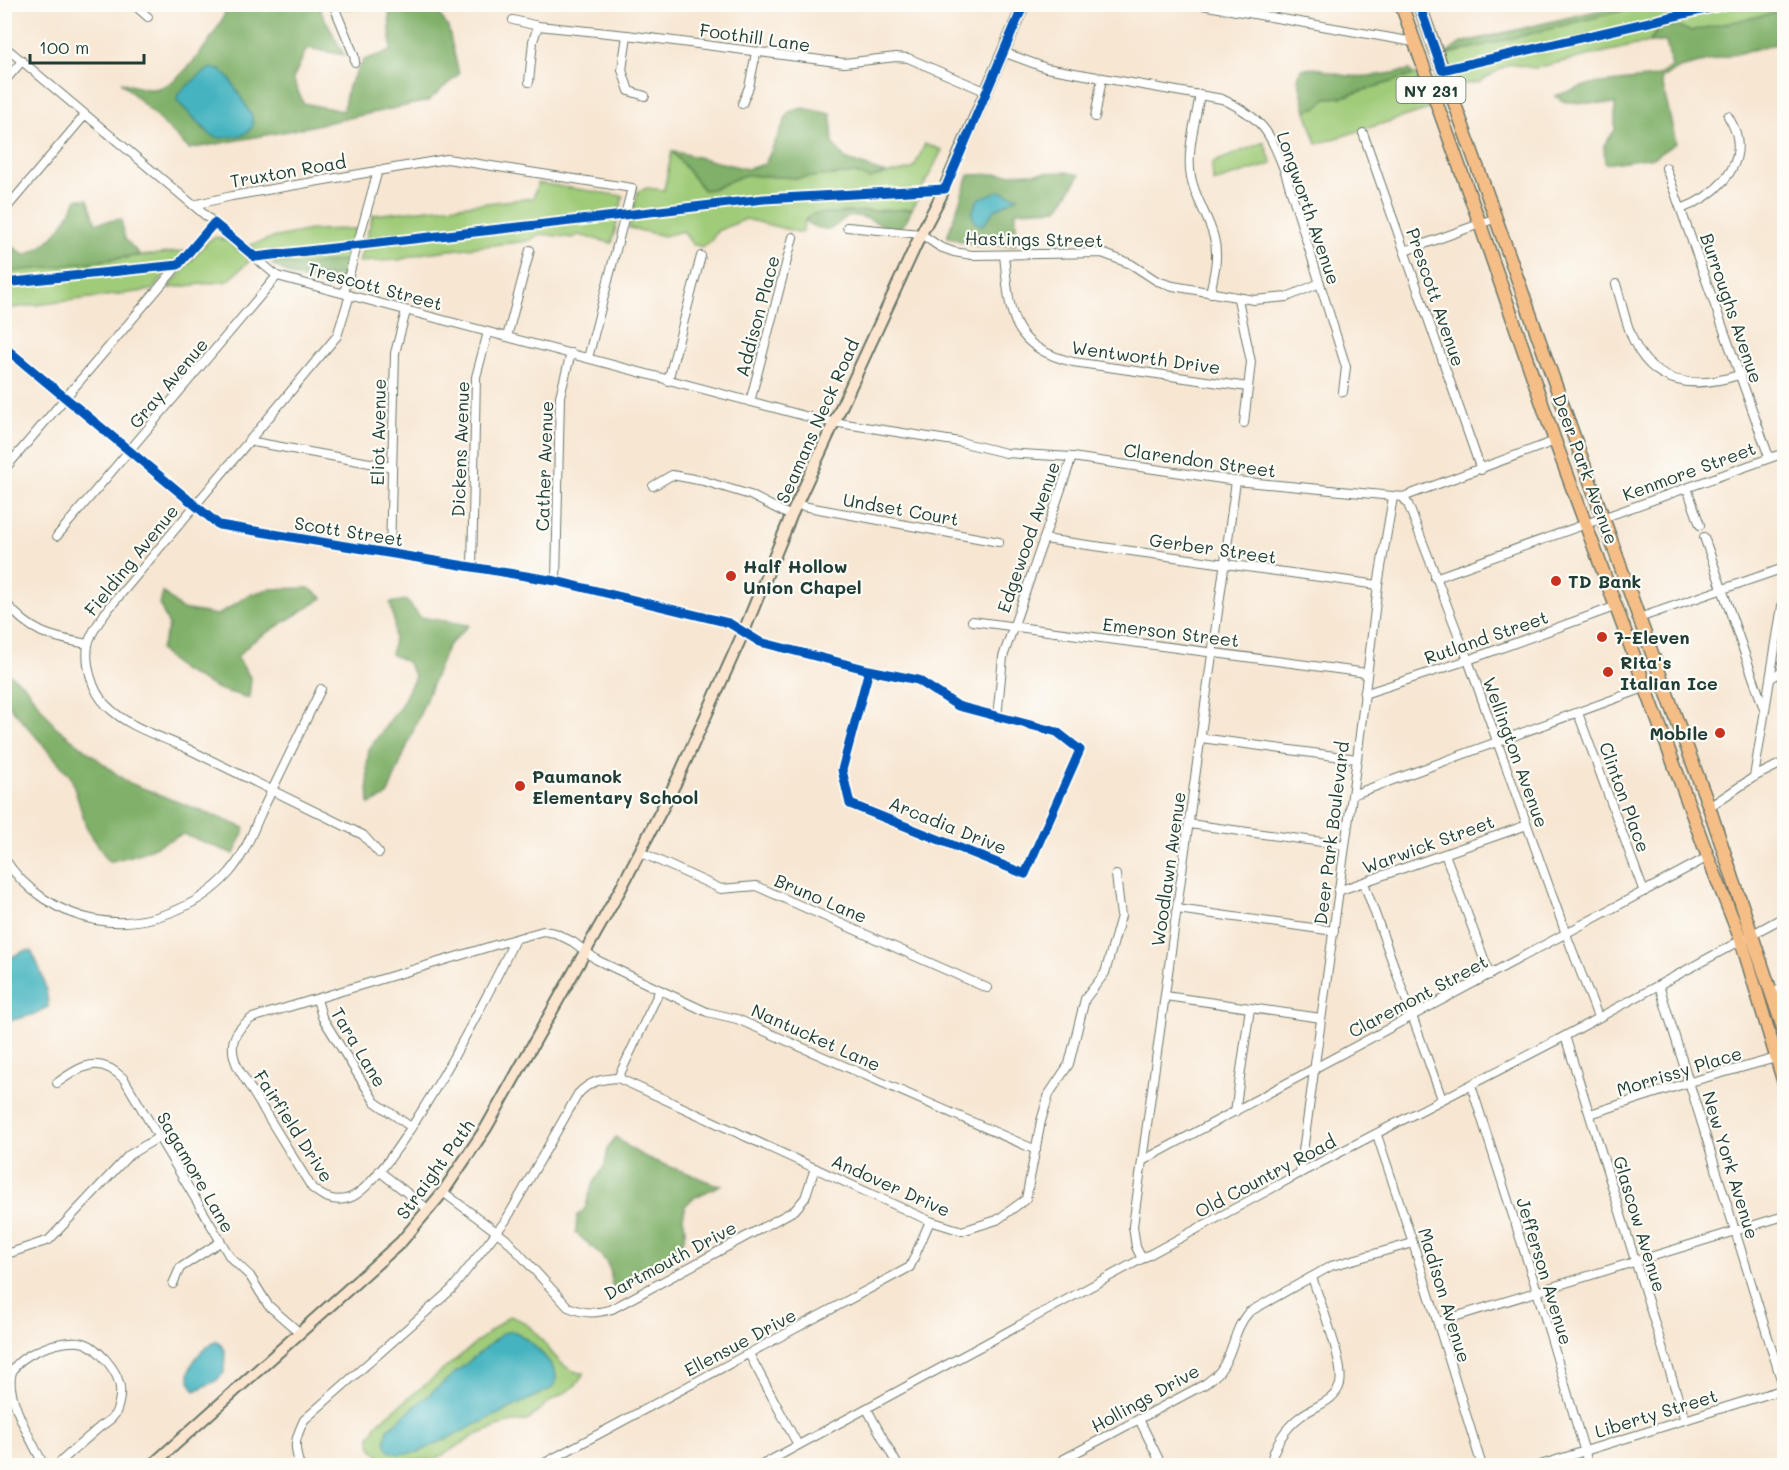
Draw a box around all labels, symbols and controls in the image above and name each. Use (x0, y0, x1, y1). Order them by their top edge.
street label: Foothill Lane (698, 17, 812, 57)
scale bar (30, 27, 144, 65)
text: 100 m (39, 35, 89, 59)
road number: NY 231 (1396, 77, 1466, 103)
street label: Longworth Avenue (1272, 128, 1346, 288)
street label: Truxton Road (228, 149, 348, 193)
street label: Prescott Avenue (1401, 225, 1471, 369)
street label: Hastings Street (965, 226, 1103, 252)
street label: Burroughs Avenue (1695, 230, 1769, 386)
street label: Addison Place (729, 253, 785, 379)
street label: Trescott Street (305, 256, 445, 316)
street label: Gray Avenue (123, 333, 213, 433)
street label: Seamans Neck Road (770, 335, 864, 507)
street label: Wentworth Drive (1070, 335, 1222, 379)
street label: Eliot Avenue (365, 378, 391, 486)
street label: Dickens Avenue (446, 381, 474, 517)
street label: Deer Park Avenue (1548, 391, 1624, 547)
street label: Cather Avenue (530, 400, 558, 532)
street label: Kenmore Street (1619, 436, 1759, 506)
street label: Clarendon Street (1122, 437, 1278, 483)
street label: Edgewood Avenue (991, 458, 1065, 616)
street label: Undset Court (841, 487, 961, 531)
street label: Fielding Avenue (79, 499, 183, 621)
street label: Scott Street (293, 511, 405, 551)
street label: Gerber Street (1148, 527, 1278, 569)
place label: Half Hollow Union Chapel (743, 554, 862, 599)
marker: Half Hollow Union Chapel (724, 569, 738, 583)
place label: TD Bank (1568, 569, 1641, 593)
marker: TD Bank (1549, 574, 1563, 588)
street label: Rutland Street (1421, 605, 1551, 669)
street label: Emerson Street (1101, 612, 1241, 652)
place label: 7-Eleven (1614, 625, 1690, 649)
marker: 7-Eleven (1595, 630, 1609, 644)
place label: Rita's Italian Ice (1620, 650, 1718, 695)
marker: Rita's Italian Ice (1601, 665, 1615, 679)
street label: Wellington Avenue (1478, 673, 1554, 831)
place label: Mobile (1649, 721, 1708, 745)
marker: Mobile (1713, 726, 1727, 740)
street label: Clinton Place (1594, 739, 1656, 855)
street label: Deer Park Boulevard (1308, 740, 1354, 926)
place label: Paumanok Elementary School (532, 764, 698, 809)
marker: Paumanok Elementary School (513, 779, 527, 793)
street label: Woodlawn Avenue (1145, 790, 1191, 948)
street label: Arcadia Drive (886, 791, 1010, 859)
street label: Warwick Street (1359, 809, 1497, 879)
street label: Bruno Lane (771, 868, 871, 928)
street label: Claremont Street (1344, 949, 1492, 1043)
street label: Nantucket Lane (748, 998, 884, 1076)
street label: Tara Lane (326, 1003, 392, 1091)
street label: Morrissy Place (1613, 1041, 1745, 1101)
street label: Fairfield Drive (249, 1065, 339, 1187)
street label: New York Avenue (1697, 1088, 1765, 1242)
street label: Sagamore Lane (152, 1107, 240, 1237)
street label: Straight Path (391, 1114, 479, 1224)
street label: Old Country Road (1190, 1129, 1340, 1223)
street label: Andover Drive (828, 1148, 954, 1222)
street label: Glascow Avenue (1608, 1153, 1672, 1295)
street label: Jefferson Avenue (1511, 1195, 1579, 1347)
street label: Dartmouth Drive (600, 1215, 740, 1305)
street label: Madison Avenue (1413, 1225, 1477, 1365)
street label: Ellensue Drive (680, 1302, 800, 1382)
street label: Hollings Drive (1086, 1358, 1204, 1438)
street label: Liberty Street (1592, 1383, 1720, 1443)

